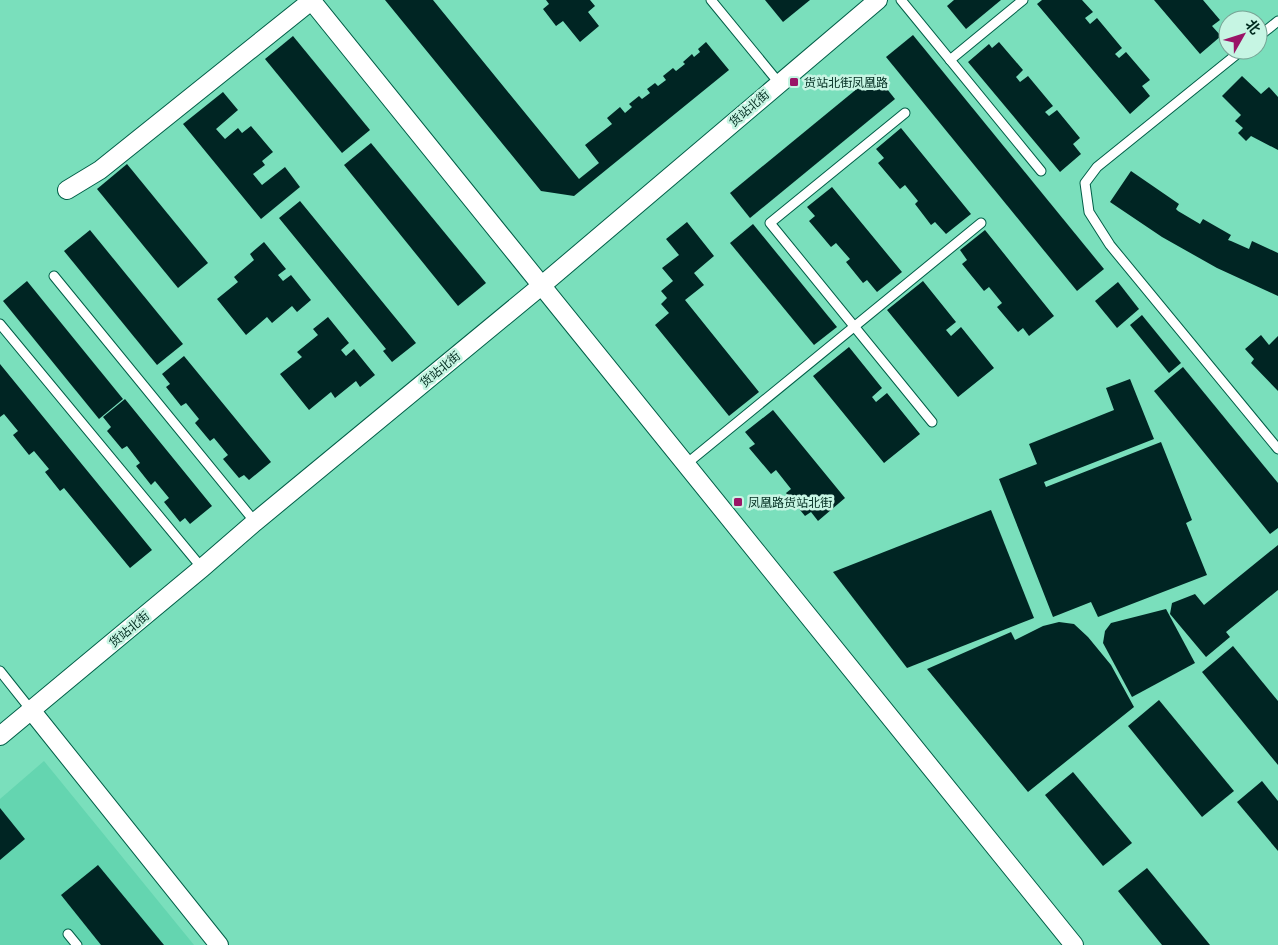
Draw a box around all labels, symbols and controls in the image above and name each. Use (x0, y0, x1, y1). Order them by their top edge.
north arrow (1218, 10, 1268, 60)
text: 北 (1241, 15, 1265, 39)
place label: 货站北街凤凰路 (804, 74, 888, 91)
marker: 货站北街凤凰路 (788, 76, 800, 88)
street label: 货站北街 (725, 86, 773, 130)
street label: 货站北街 (416, 347, 464, 391)
place label: 凤凰路货站北街 (748, 494, 832, 511)
marker: 凤凰路货站北街 (732, 496, 744, 508)
street label: 货站北街 (105, 607, 153, 651)

